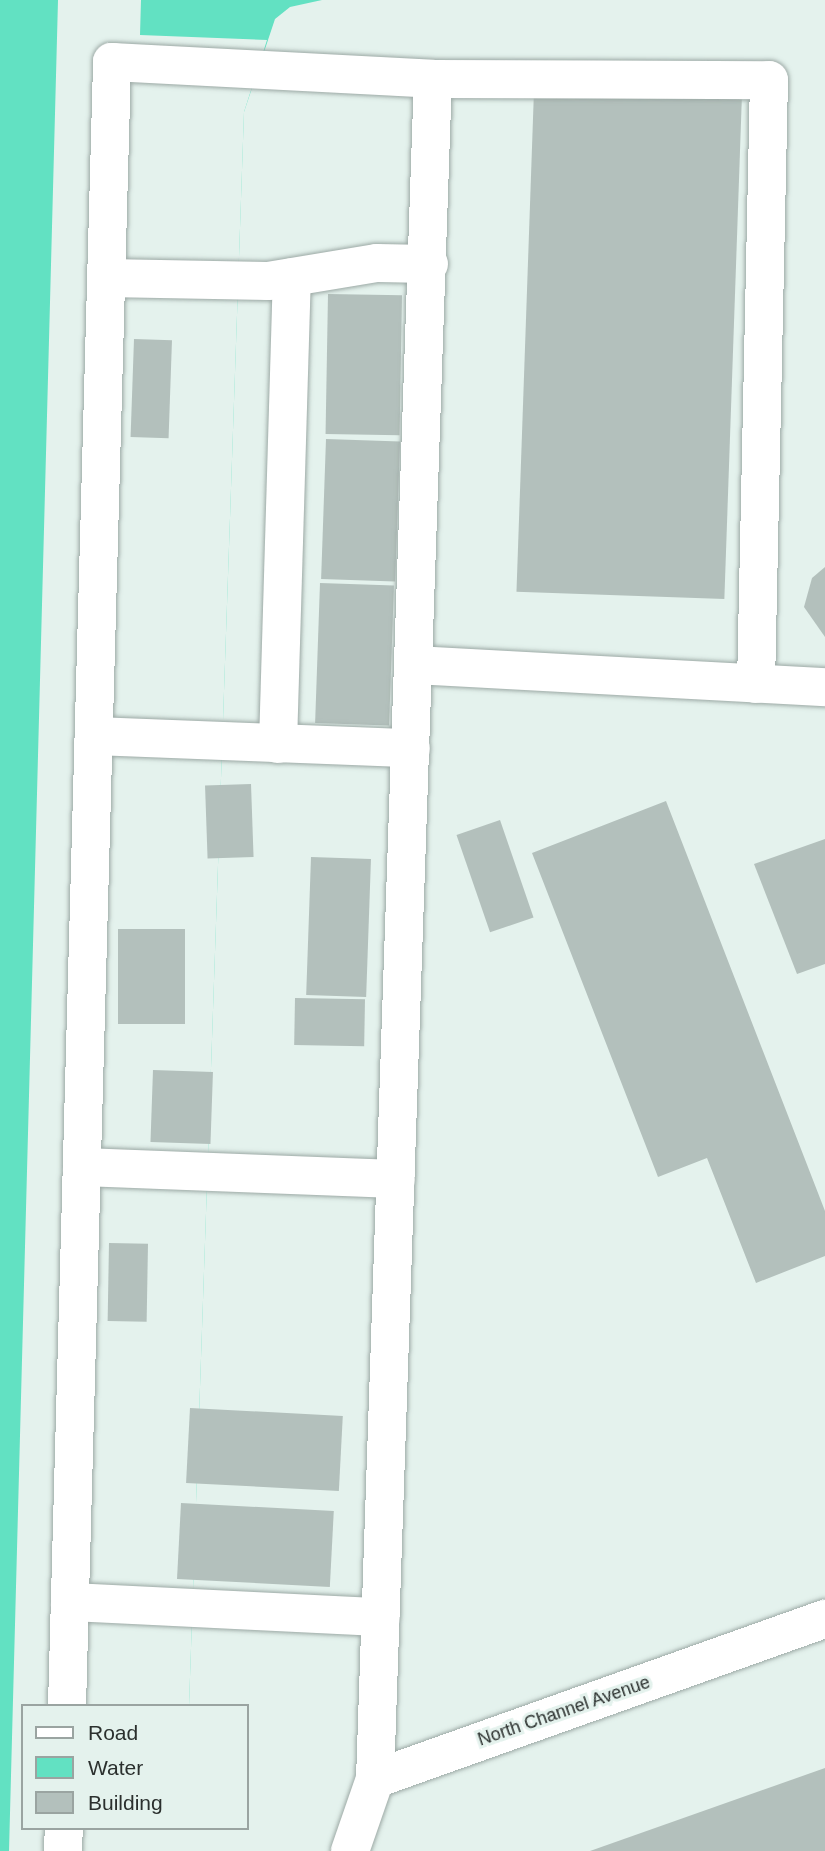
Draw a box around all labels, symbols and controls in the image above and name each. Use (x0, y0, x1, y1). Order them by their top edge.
street label: North Channel Avenue (475, 1671, 653, 1751)
legend (21, 1704, 248, 1830)
text: Road (88, 1721, 138, 1744)
text: Water (88, 1756, 143, 1779)
text: Building (88, 1791, 163, 1814)

